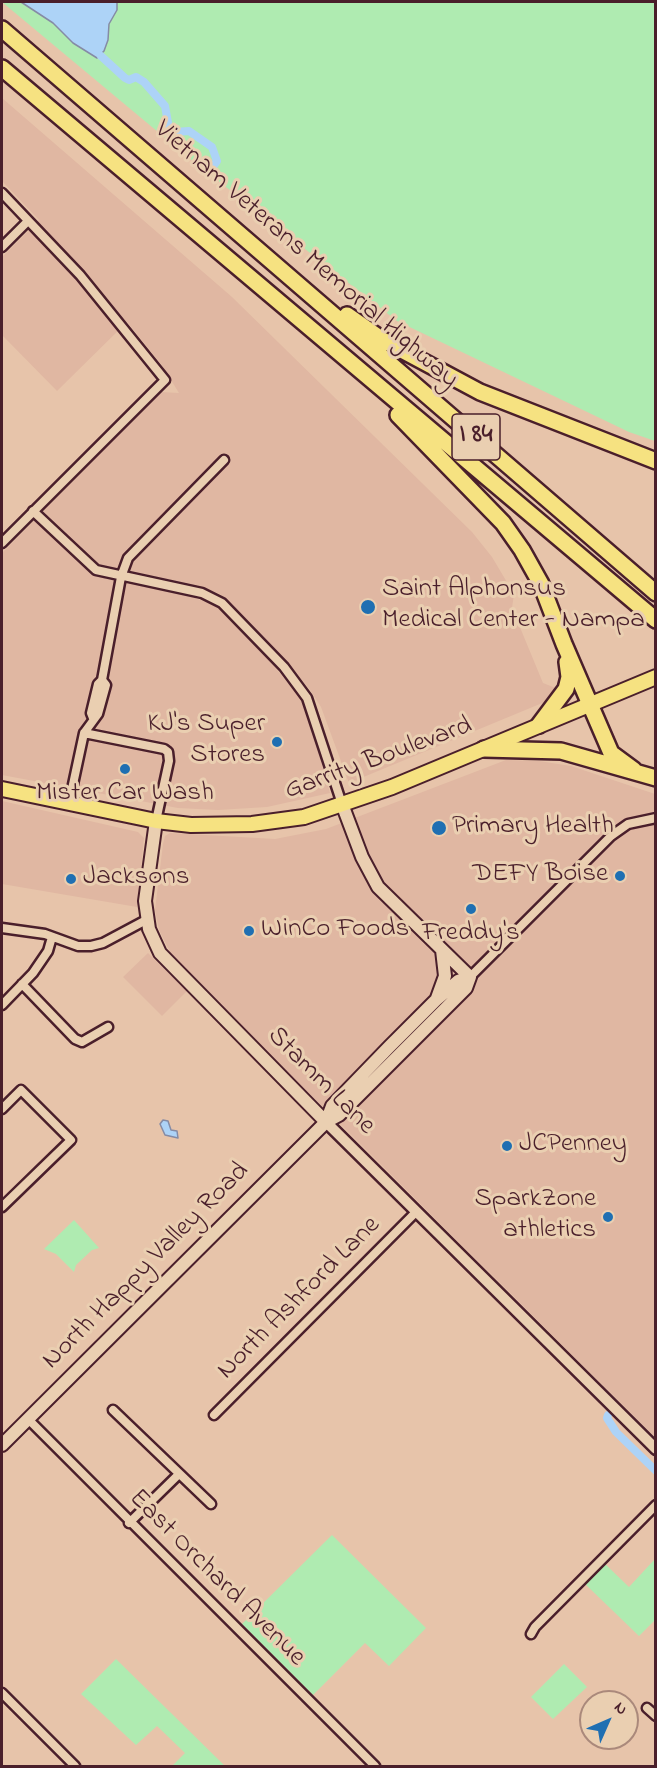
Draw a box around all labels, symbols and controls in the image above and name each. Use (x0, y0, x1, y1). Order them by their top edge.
street label: Vietnam Veterans Memorial Highway (146, 115, 464, 397)
road number: I 84 (452, 414, 500, 460)
place label: Saint Alphonsus Medical Center - Nampa (382, 575, 645, 638)
marker: Saint Alphonsus Medical Center - Nampa (359, 598, 377, 616)
place label: KJ's Super Stores (148, 710, 265, 773)
street label: Garrity Boulevard (281, 711, 477, 809)
marker: KJ's Super Stores (270, 735, 284, 749)
marker: Mister Car Wash (118, 762, 132, 776)
place label: Mister Car Wash (36, 779, 214, 811)
place label: Primary Health (452, 812, 614, 844)
marker: Primary Health (430, 819, 448, 837)
place label: DEFY Boise (472, 860, 608, 892)
place label: Jacksons (83, 863, 189, 895)
marker: DEFY Boise (613, 869, 627, 883)
marker: Jacksons (64, 872, 78, 886)
marker: Freddy's (464, 902, 478, 916)
place label: WinCo Foods (261, 915, 409, 947)
place label: Freddy's (422, 919, 520, 951)
marker: WinCo Foods (242, 924, 256, 938)
street label: Stamm Lane (259, 1021, 381, 1143)
place label: JCPenney (519, 1130, 627, 1162)
marker: JCPenney (500, 1139, 514, 1153)
street label: North Happy Valley Road (37, 1157, 257, 1377)
place label: SparkZone athletics (474, 1185, 596, 1248)
marker: SparkZone athletics (601, 1210, 615, 1224)
street label: North Ashford Lane (212, 1211, 388, 1387)
street label: East Orchard Avenue (121, 1484, 311, 1674)
north arrow (579, 1690, 639, 1750)
text: N (608, 1696, 633, 1721)

